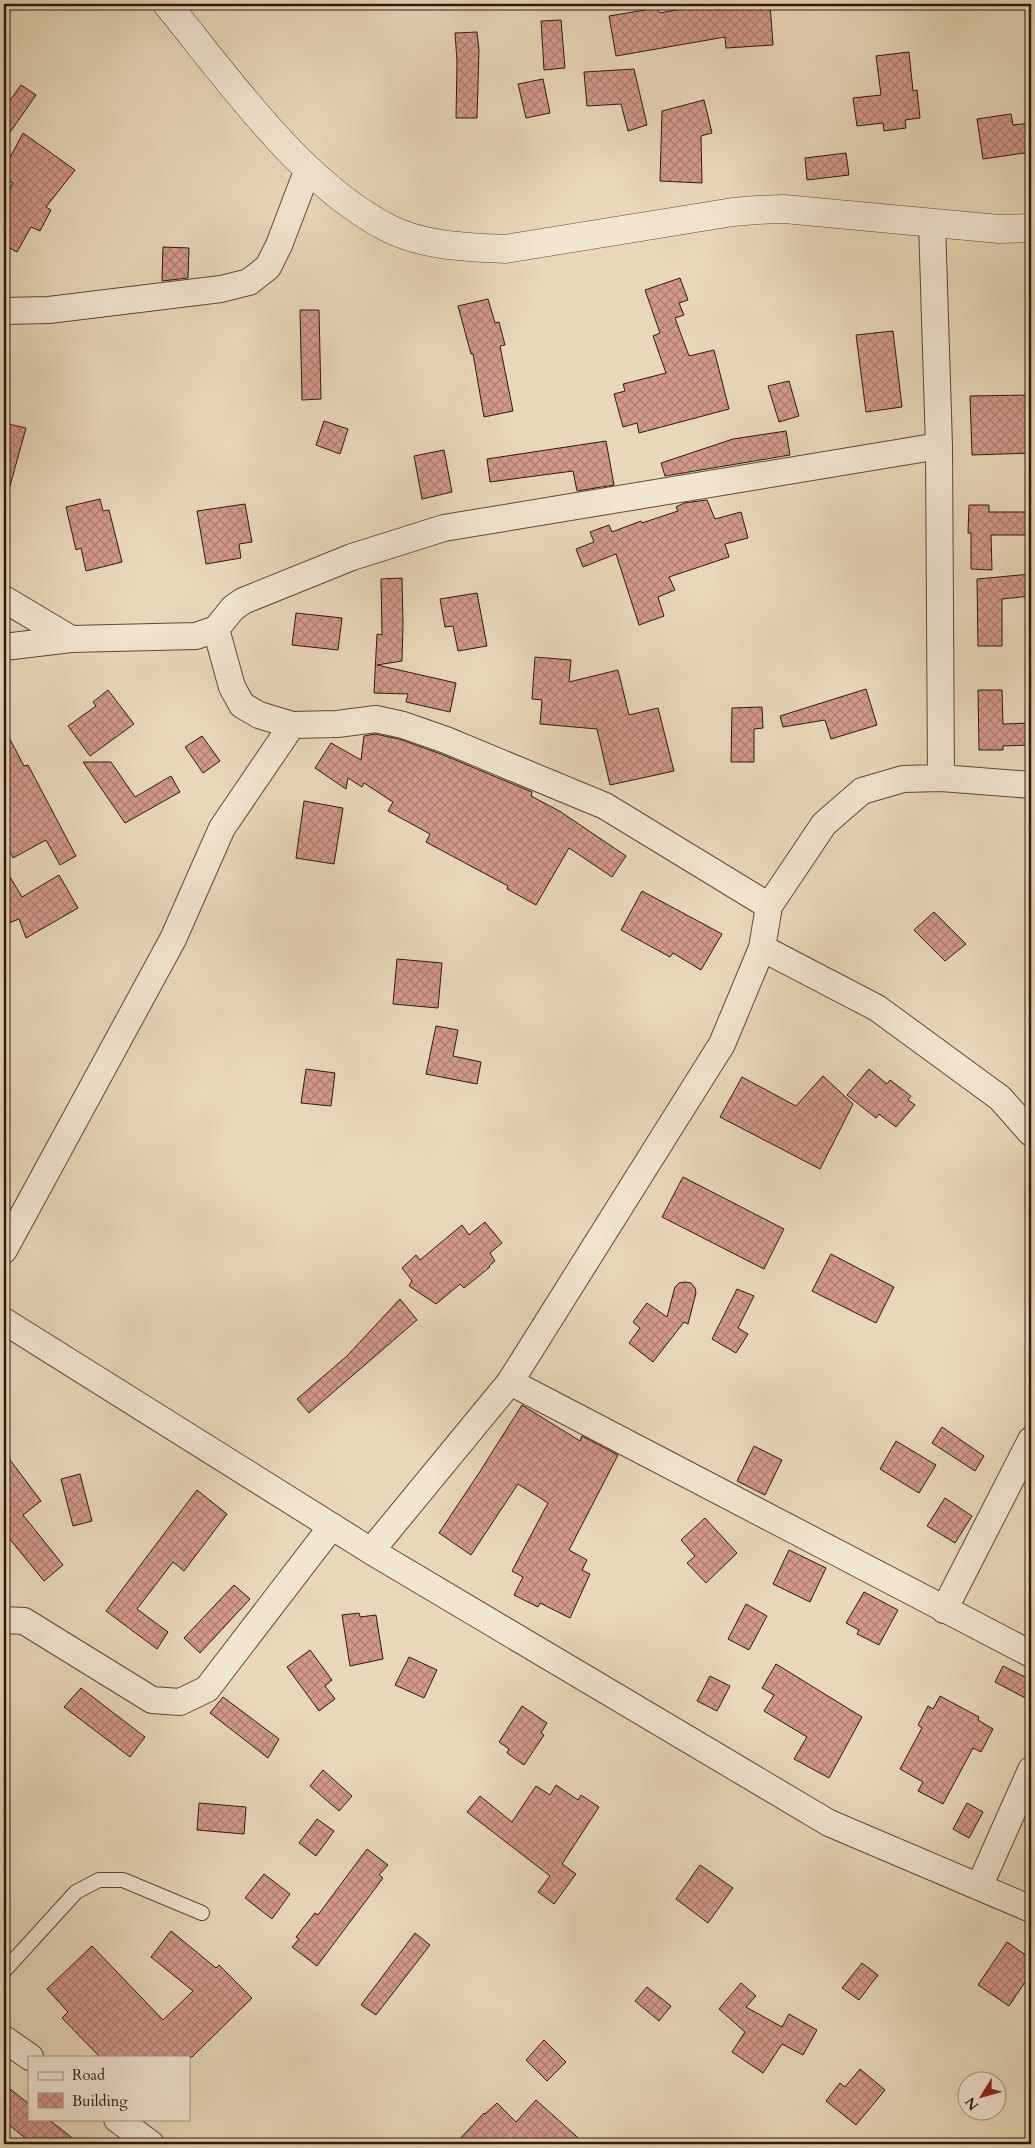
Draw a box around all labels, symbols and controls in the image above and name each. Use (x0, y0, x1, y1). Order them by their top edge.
legend (28, 2056, 190, 2120)
text: Road (72, 2065, 105, 2085)
north arrow (958, 2070, 1008, 2120)
text: Building (72, 2091, 128, 2111)
text: N (961, 2093, 983, 2114)

